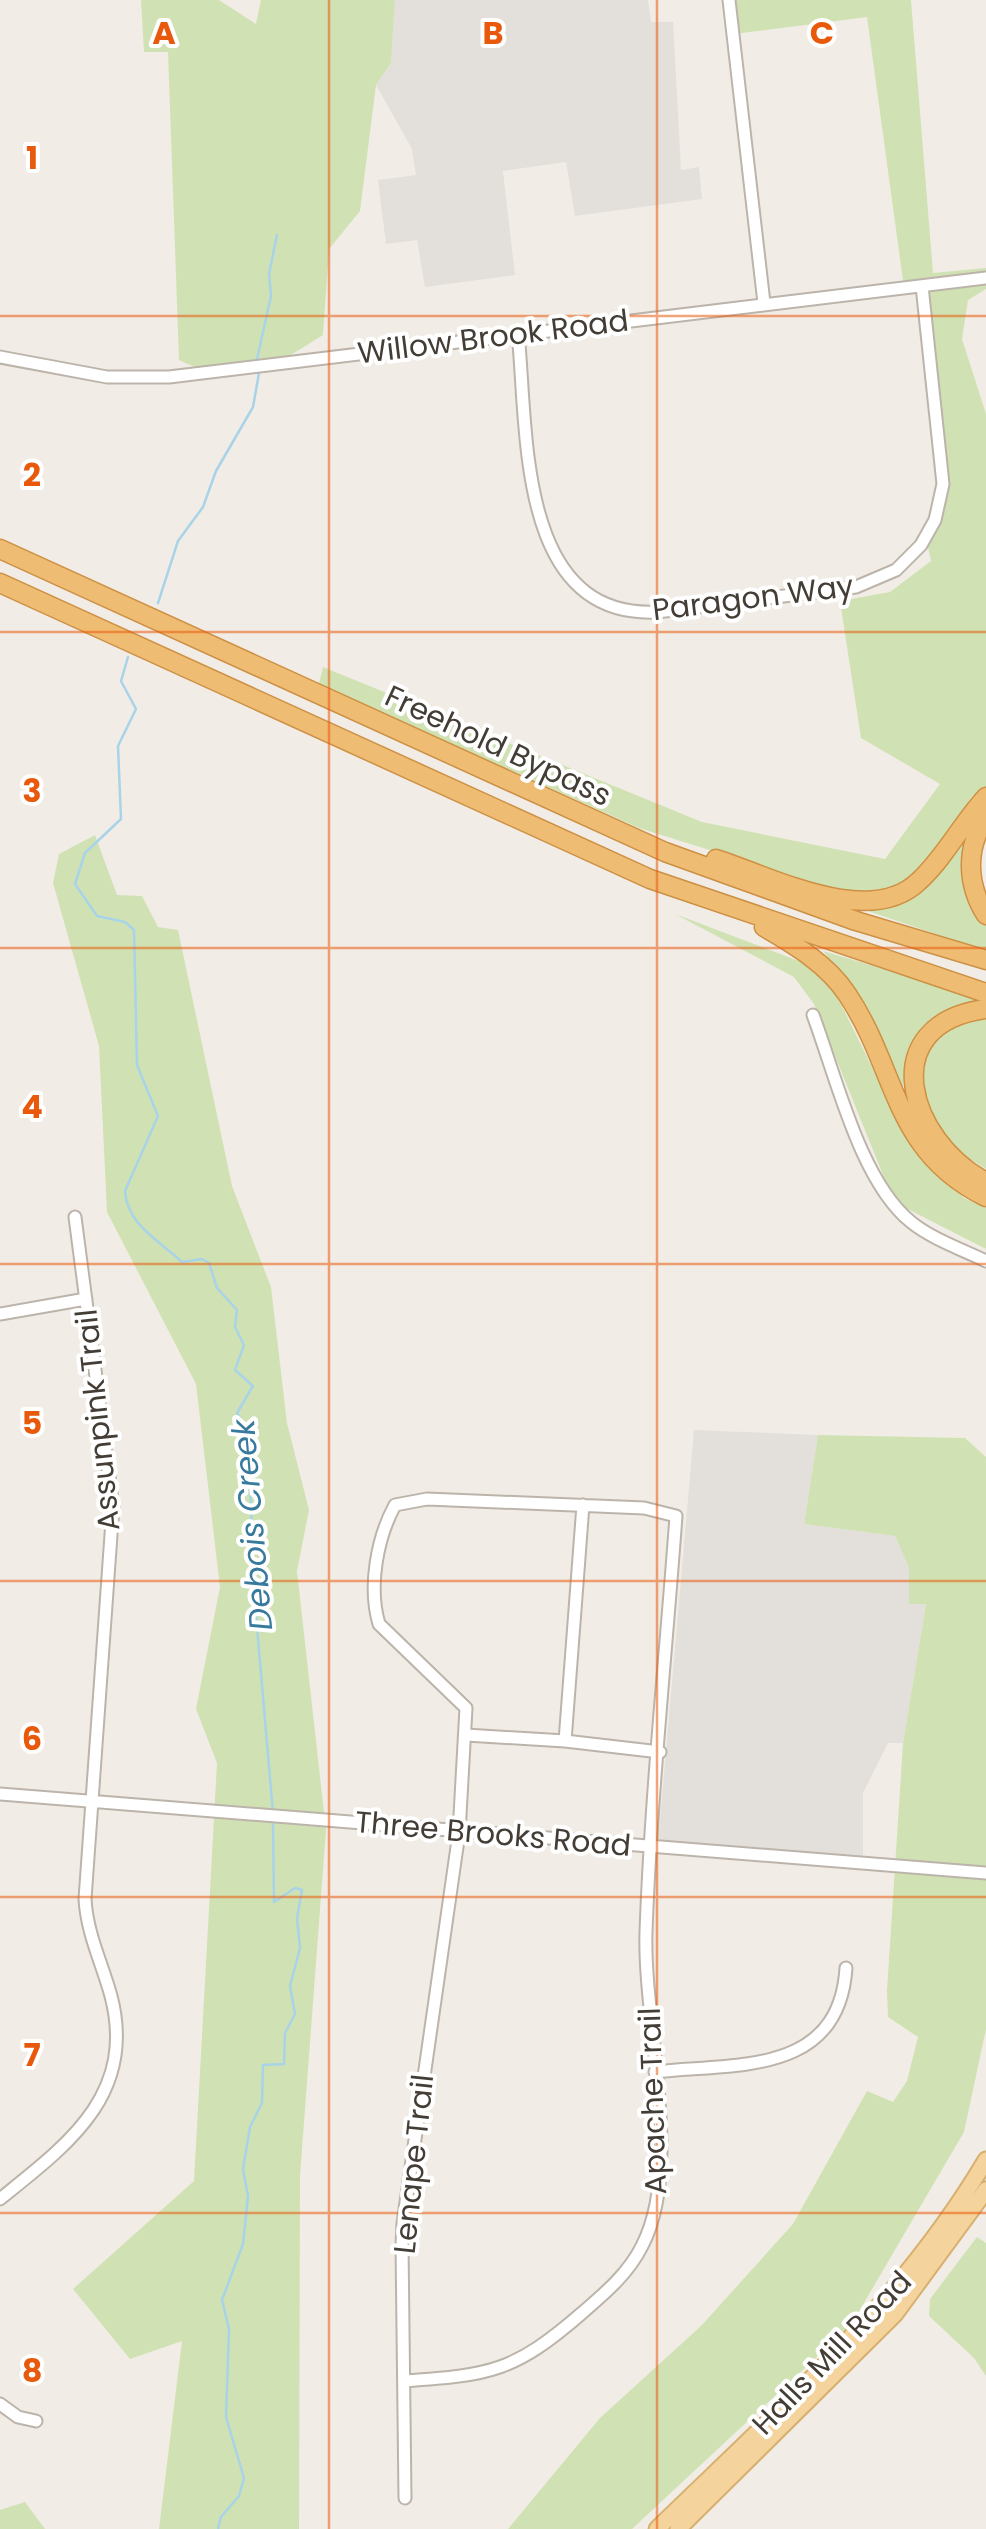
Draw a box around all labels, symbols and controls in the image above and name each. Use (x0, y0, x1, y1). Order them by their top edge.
text: A (152, 10, 176, 55)
text: B (482, 10, 504, 55)
text: C (810, 10, 834, 55)
text: 1 (26, 135, 38, 180)
street label: Willow Brook Road (355, 299, 631, 374)
text: 2 (23, 452, 41, 497)
street label: Paragon Way (650, 564, 856, 631)
street label: Freehold Bypass (378, 674, 618, 817)
text: 3 (22, 768, 42, 813)
text: 4 (21, 1084, 43, 1129)
street label: Assunpink Trail (64, 1307, 131, 1533)
text: 5 (22, 1400, 42, 1445)
water label: Debois Creek (220, 1416, 283, 1632)
text: 6 (22, 1716, 42, 1761)
street label: Three Brooks Road (353, 1800, 633, 1867)
street label: Apache Trail (628, 2007, 677, 2195)
text: 7 (23, 2032, 41, 2077)
street label: Lenape Trail (383, 2072, 444, 2256)
street label: Halls Mill Road (742, 2261, 921, 2444)
text: 8 (22, 2348, 42, 2393)

